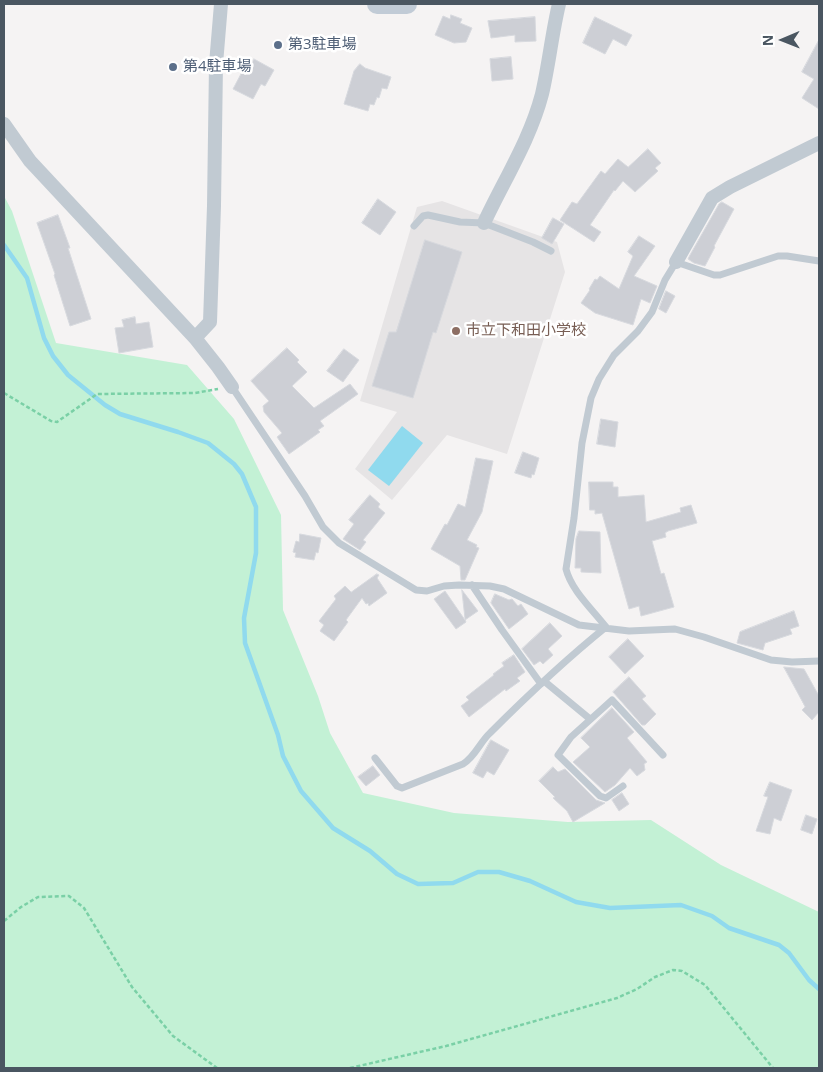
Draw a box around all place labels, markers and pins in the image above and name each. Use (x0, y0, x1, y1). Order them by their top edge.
place label: 第3駐車場 (288, 36, 357, 54)
marker: 第3駐車場 (272, 39, 284, 51)
place label: 第4駐車場 (183, 58, 252, 76)
marker: 第4駐車場 (167, 61, 179, 73)
place label: 市立下和田小学校 (466, 322, 586, 340)
marker: 市立下和田小学校 (450, 325, 462, 337)

